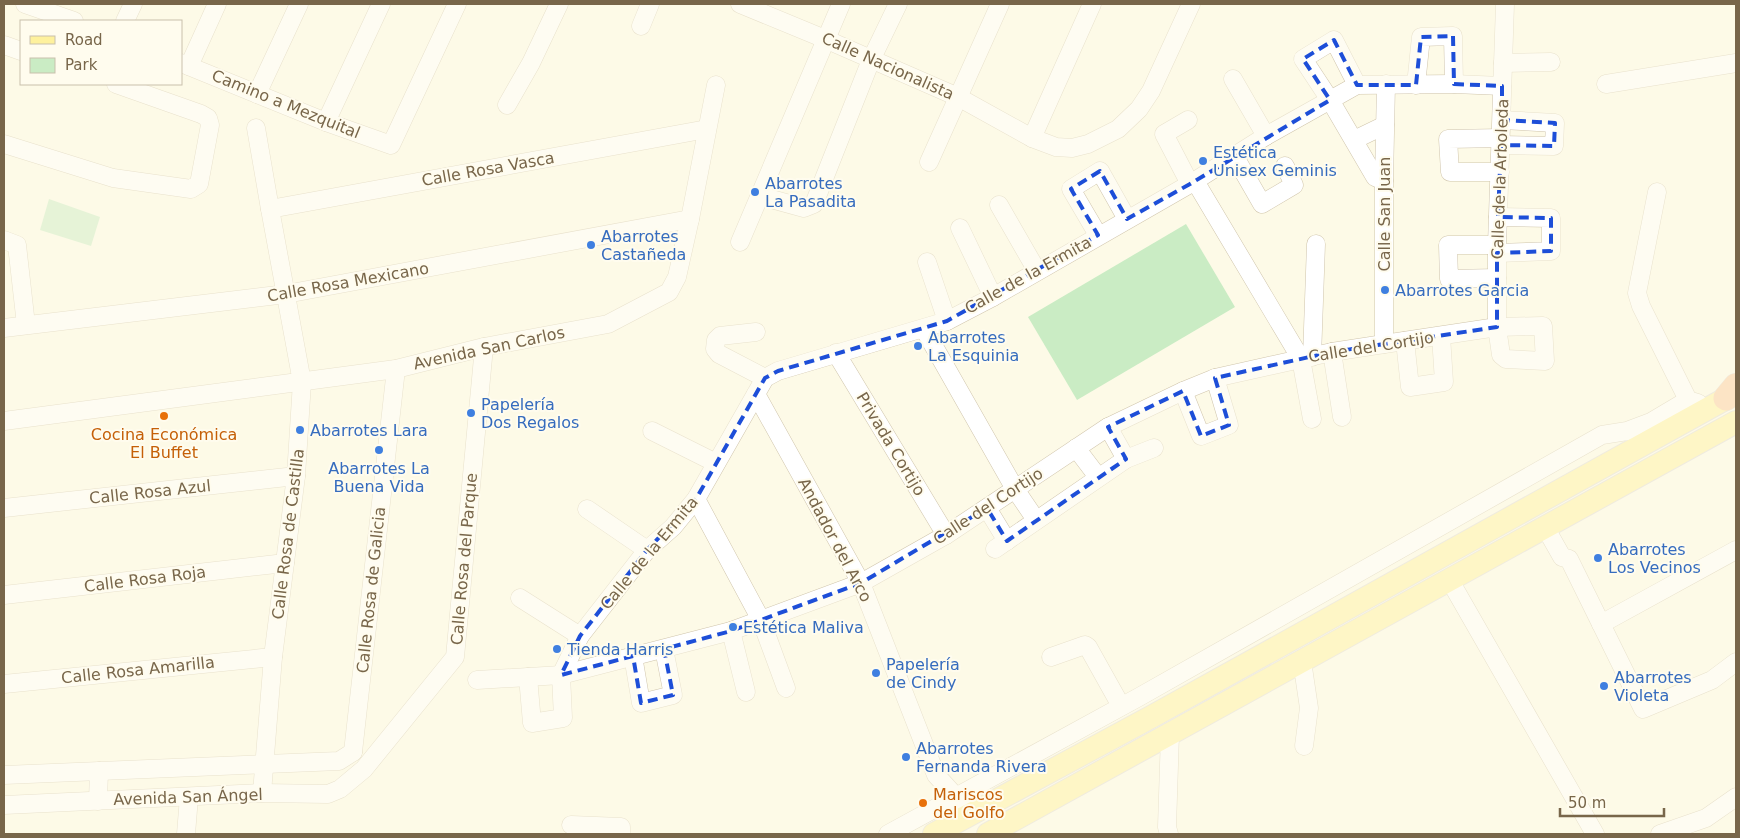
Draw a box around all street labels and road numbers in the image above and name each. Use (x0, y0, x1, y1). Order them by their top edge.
street label: Calle Nacionalista (819, 28, 957, 104)
street label: Camino a Mezquital (209, 66, 363, 142)
street label: Calle de la Arboleda (1488, 98, 1512, 260)
street label: Calle Rosa Vasca (420, 148, 556, 190)
street label: Calle San Juan (1375, 157, 1394, 271)
street label: Calle de la Ermita (961, 232, 1095, 318)
street label: Calle Rosa Mexicano (266, 258, 430, 306)
street label: Avenida San Carlos (412, 323, 566, 373)
street label: Calle del Cortijo (1307, 328, 1435, 366)
street label: Privada Cortijo (853, 389, 929, 499)
street label: Calle Rosa de Castilla (268, 447, 308, 621)
street label: Calle del Cortijo (930, 463, 1046, 549)
street label: Calle Rosa del Parque (447, 472, 481, 646)
street label: Andador del Arco (794, 475, 876, 605)
street label: Calle Rosa Azul (88, 476, 212, 508)
street label: Calle de la Ermita (596, 493, 702, 613)
street label: Calle Rosa de Galicia (353, 506, 389, 674)
street label: Calle Rosa Roja (83, 562, 207, 596)
street label: Calle Rosa Amarilla (60, 652, 216, 688)
street label: Avenida San Ángel (113, 785, 263, 809)

